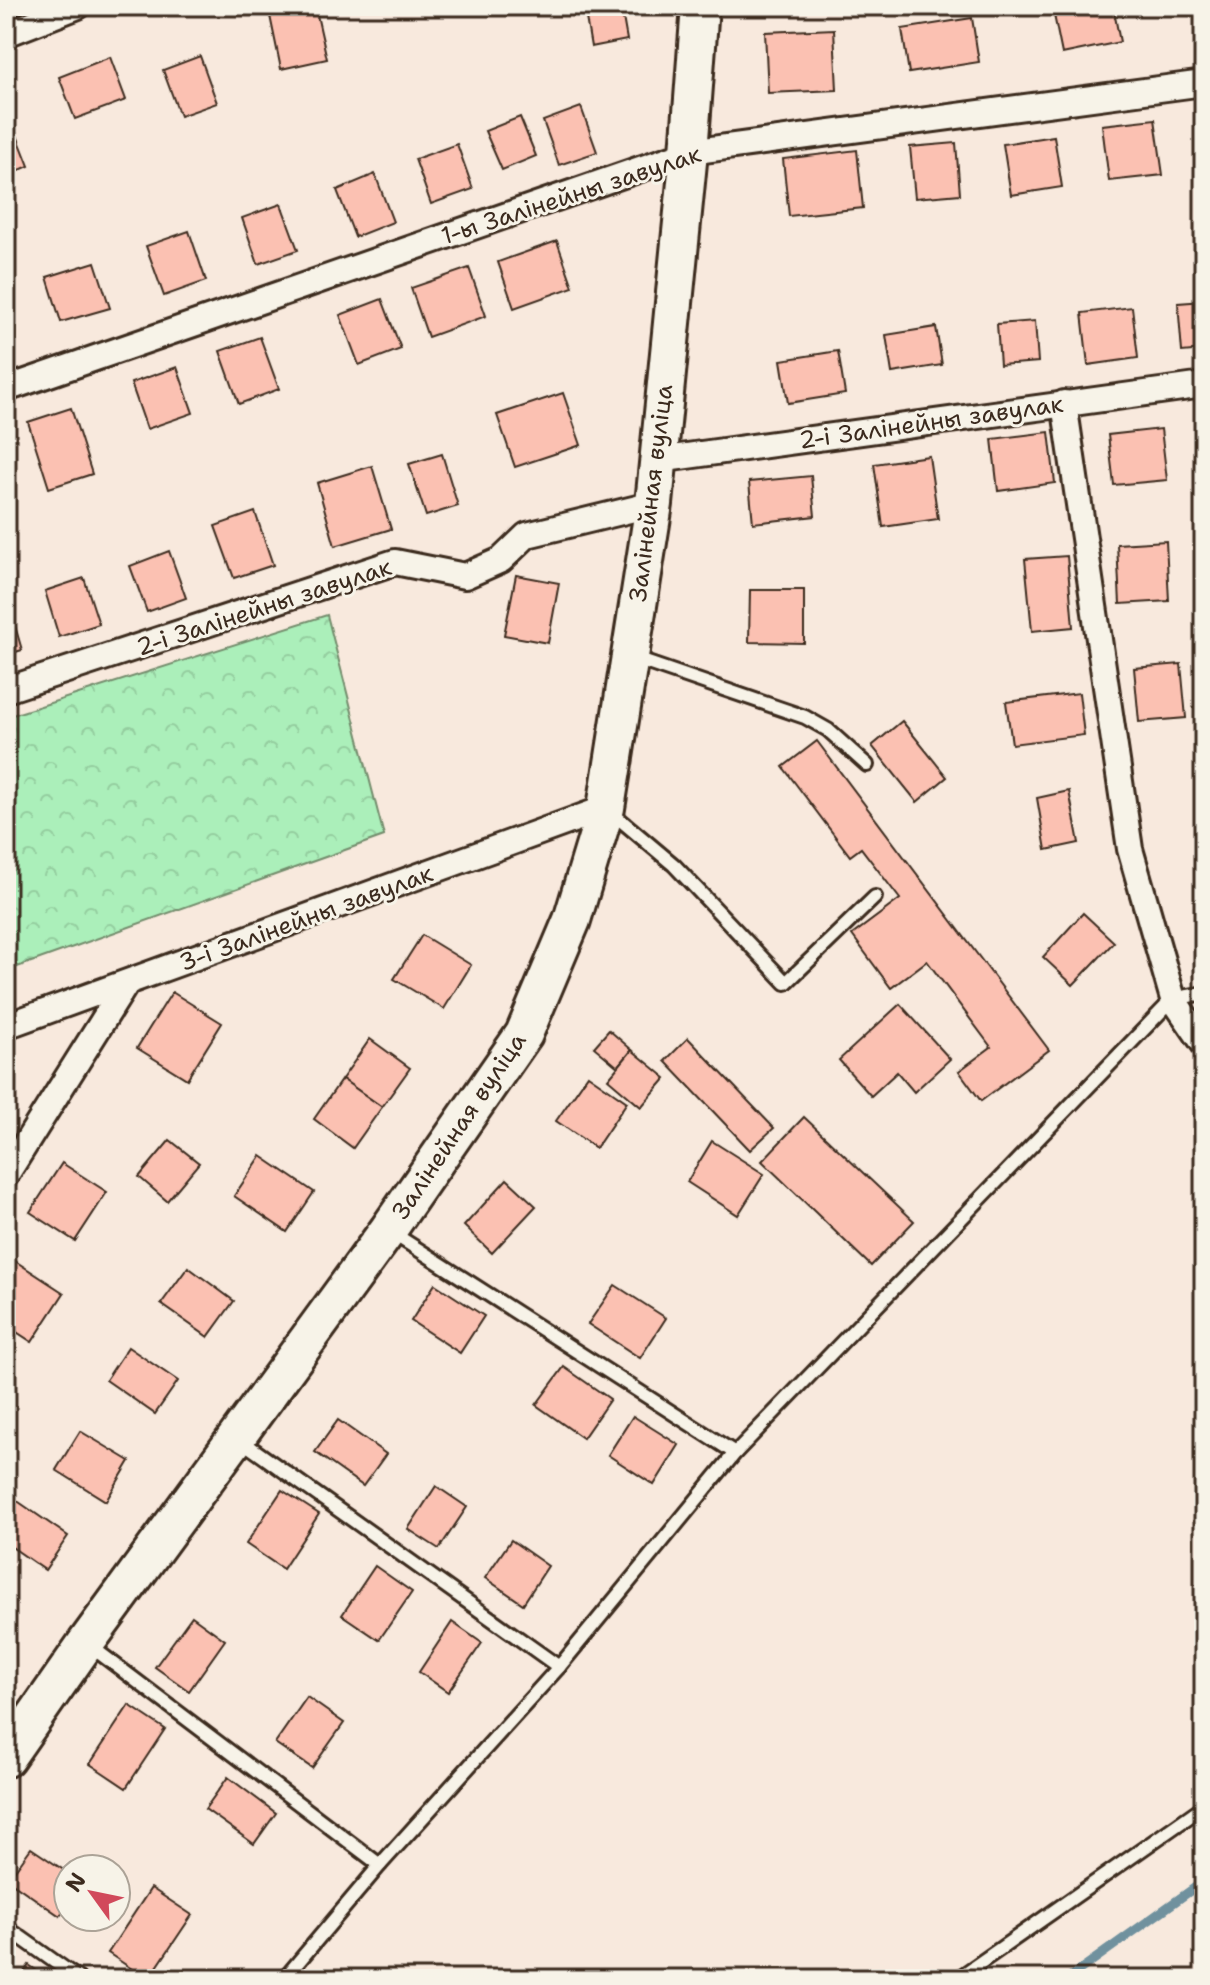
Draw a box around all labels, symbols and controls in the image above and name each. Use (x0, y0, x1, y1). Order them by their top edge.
street label: 1-ы Залінейны завулак (437, 138, 705, 252)
street label: Залінейная вуліца (622, 382, 680, 603)
street label: 2-і Залінейны завулак (797, 388, 1065, 456)
street label: 2-і Залінейны завулак (132, 551, 396, 663)
street label: 3-і Залінейны завулак (175, 857, 437, 979)
street label: Залінейная вуліца (385, 1026, 533, 1226)
north arrow (52, 1853, 132, 1933)
text: N (59, 1867, 93, 1898)

